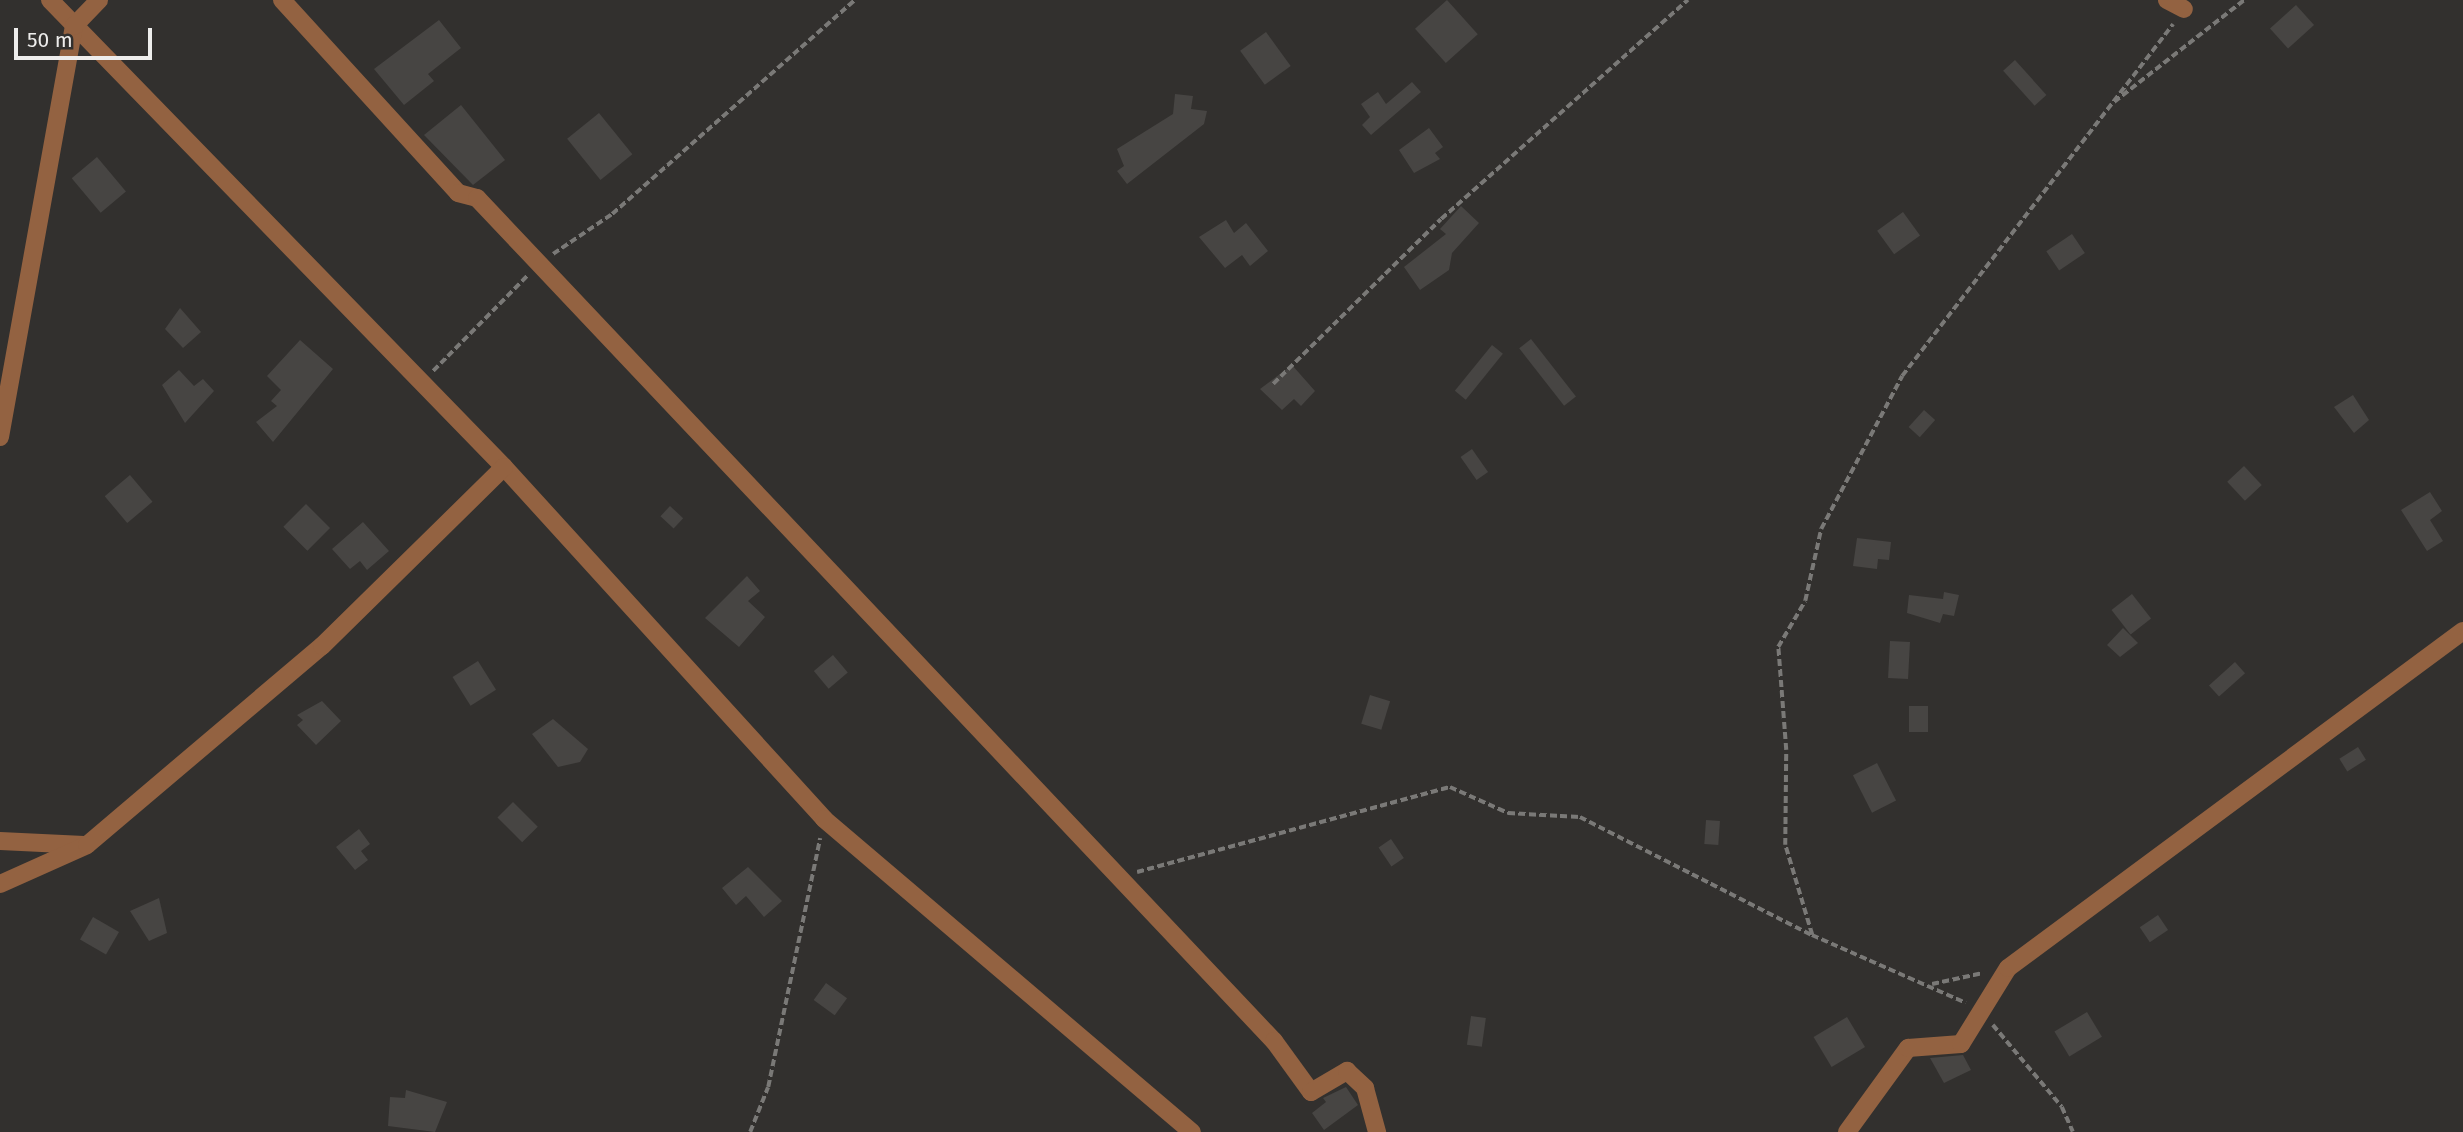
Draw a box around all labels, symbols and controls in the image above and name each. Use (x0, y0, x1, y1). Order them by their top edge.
scale bar (18, 14, 156, 58)
text: 50 m (27, 27, 73, 53)

